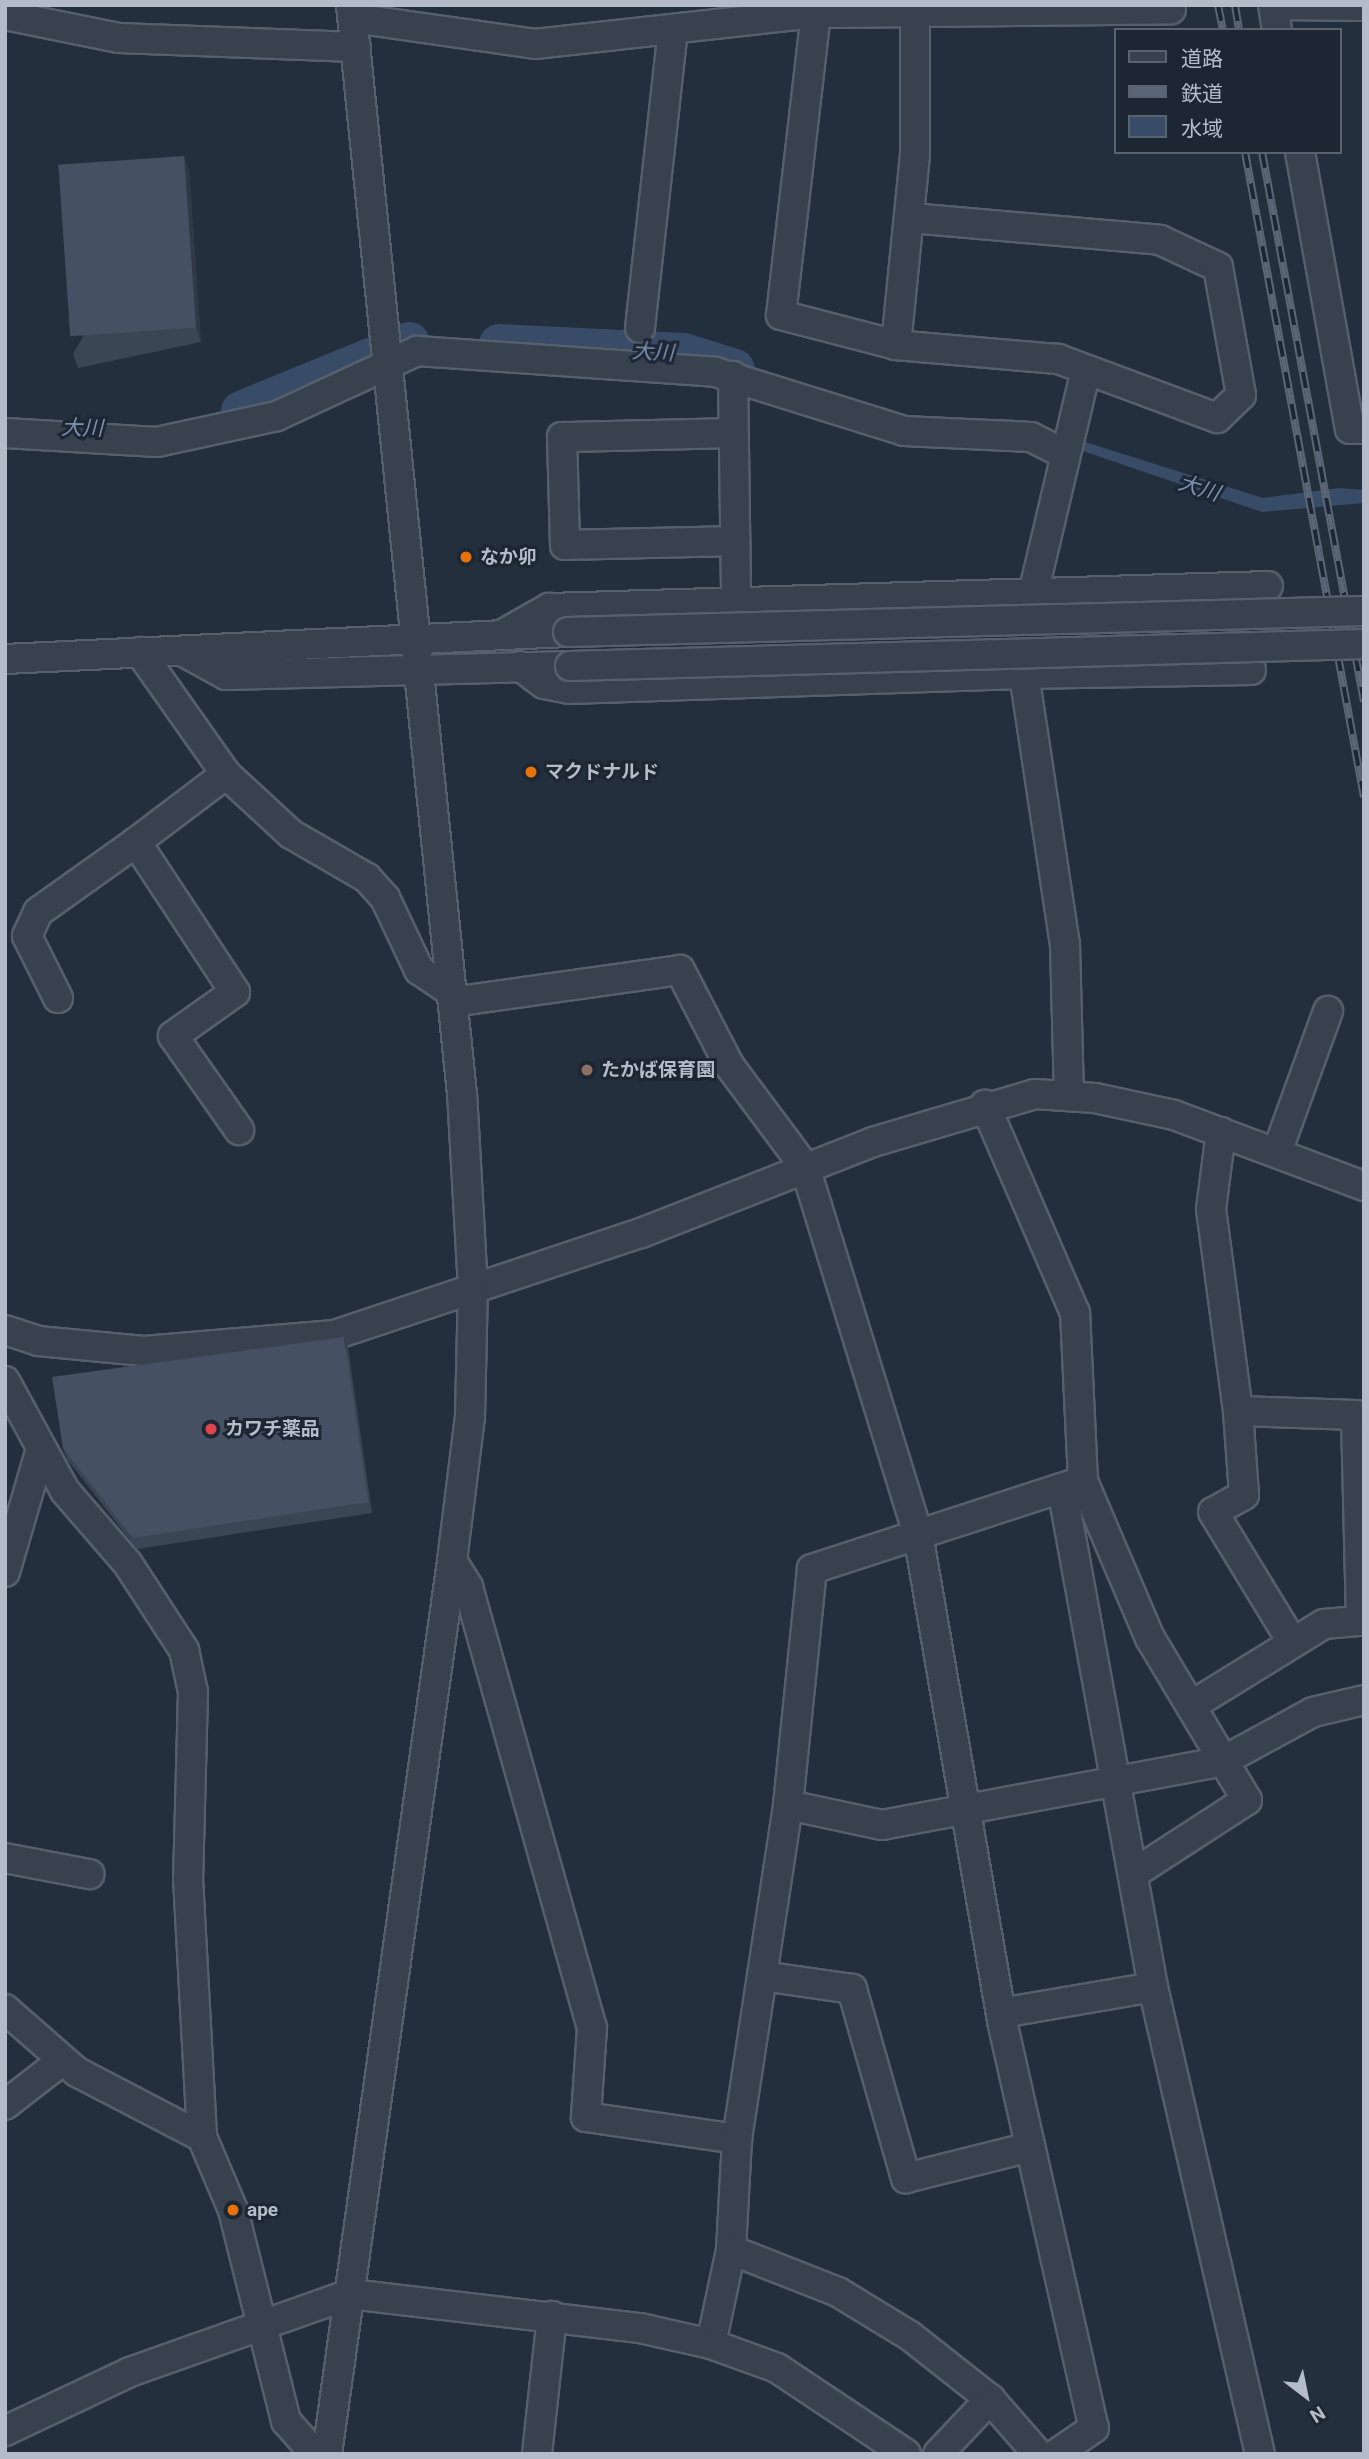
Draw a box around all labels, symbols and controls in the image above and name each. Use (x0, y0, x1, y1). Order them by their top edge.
legend (1114, 28, 1341, 154)
text: 道路 (1181, 47, 1223, 71)
text: 鉄道 (1181, 82, 1223, 106)
text: 水域 (1181, 117, 1223, 141)
water label: 大川 (631, 338, 675, 366)
water label: 大川 (61, 415, 103, 441)
water label: 大川 (1175, 470, 1223, 506)
place label: なか卯 (480, 546, 537, 568)
marker: なか卯 (458, 549, 474, 565)
place label: マクドナルド (545, 761, 659, 783)
marker: マクドナルド (523, 764, 539, 780)
place label: たかば保育園 (601, 1059, 715, 1081)
marker: たかば保育園 (579, 1062, 595, 1078)
place label: カワチ薬品 (225, 1418, 320, 1440)
marker: カワチ薬品 (203, 1421, 219, 1437)
place label: ape (247, 2199, 278, 2221)
marker: ape (225, 2202, 241, 2218)
north arrow (1271, 2361, 1341, 2431)
text: N (1306, 2401, 1329, 2428)

